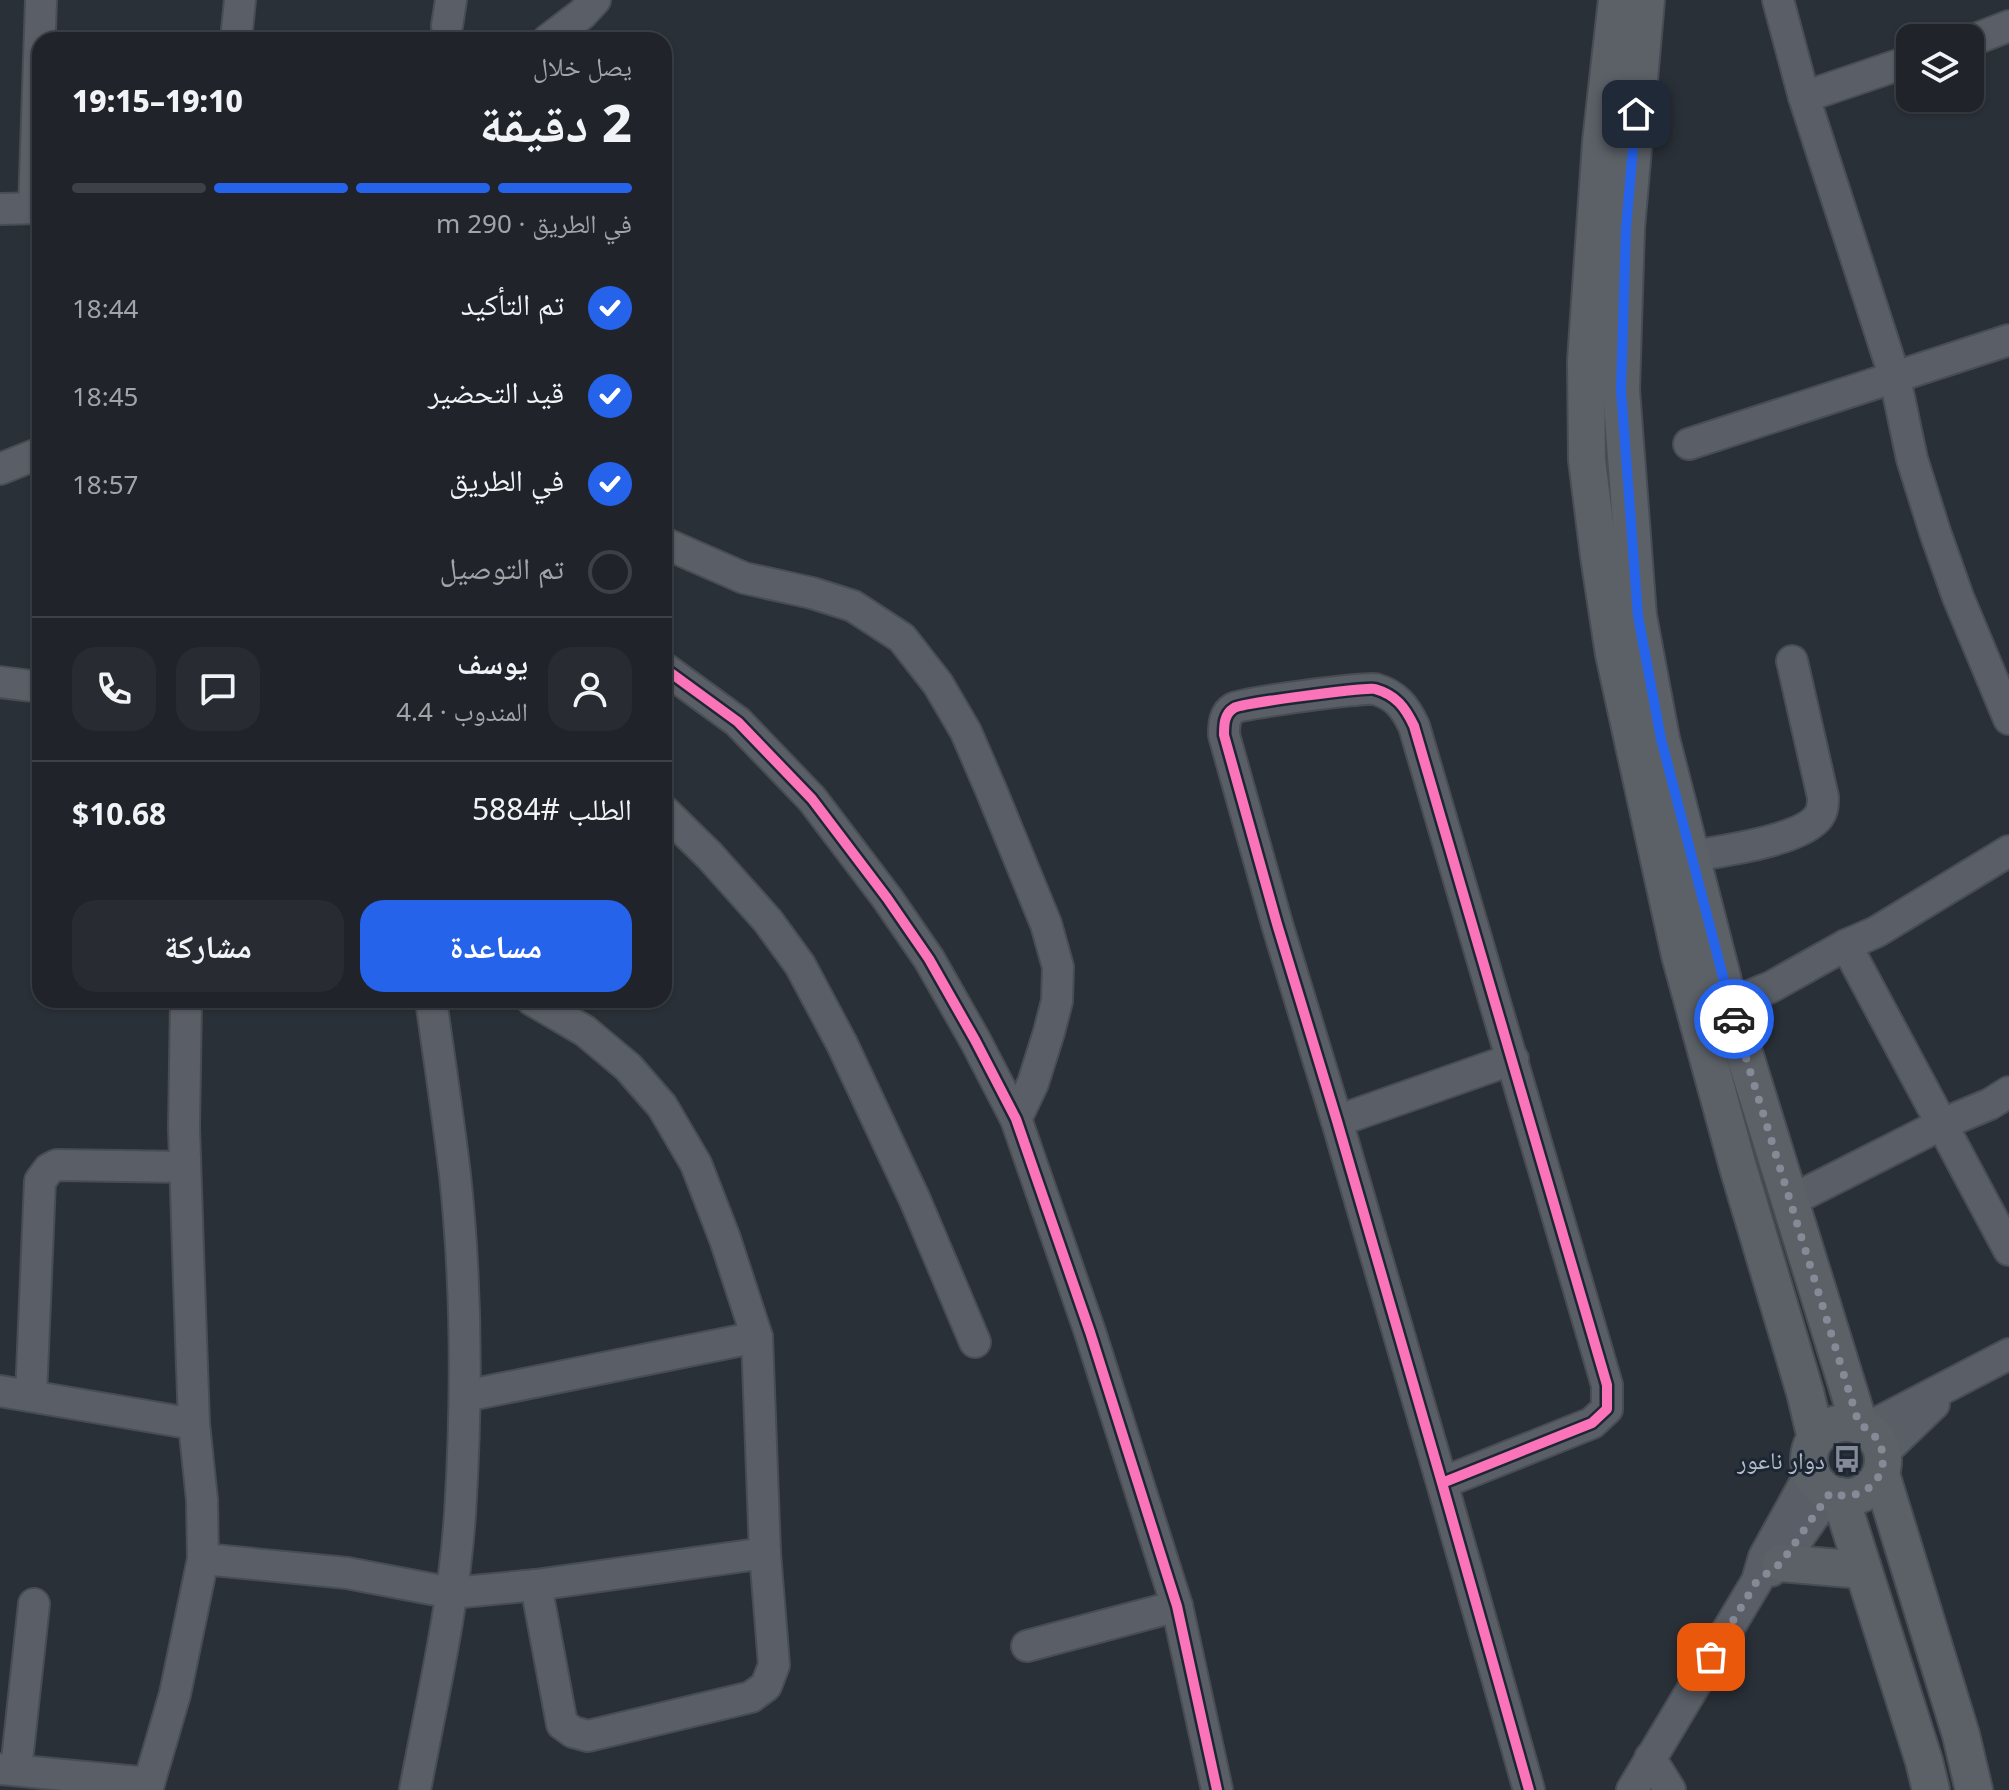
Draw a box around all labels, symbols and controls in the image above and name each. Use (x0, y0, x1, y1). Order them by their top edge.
map controls (1896, 24, 1984, 112)
button: layers (1896, 24, 1984, 112)
text: يصل خلال (533, 48, 632, 84)
text: 19:10–19:15 (72, 80, 243, 121)
pin (1602, 80, 1670, 148)
text: 2 دقيقة (479, 86, 632, 157)
icon: home (1614, 92, 1658, 136)
text: في الطريق · 290 m (436, 205, 632, 241)
text: تم التأكيد (461, 283, 564, 324)
icon: check (588, 286, 632, 330)
text: 18:44 (72, 290, 138, 326)
text: قيد التحضير (428, 371, 564, 412)
icon: check (588, 374, 632, 418)
text: 18:45 (72, 378, 138, 414)
text: في الطريق (449, 459, 564, 500)
icon: check (588, 462, 632, 506)
text: 18:57 (72, 466, 138, 502)
text: تم التوصيل (440, 547, 564, 588)
text: يوسف (457, 642, 528, 683)
button: phone (72, 647, 156, 731)
button: chat (176, 647, 260, 731)
button: person (548, 647, 632, 731)
text: المندوب · 4.4 (396, 693, 528, 729)
text: الطلب #5884 (472, 788, 632, 829)
text: $10.68 (72, 793, 166, 834)
button: مشاركة (72, 900, 344, 992)
button: مساعدة (360, 900, 632, 992)
courier (1694, 979, 1774, 1059)
icon: car (1712, 997, 1756, 1041)
place label: دوار ناعور (1736, 1443, 1825, 1476)
bus stop icon: دوار ناعور (1832, 1444, 1862, 1474)
pin (1677, 1623, 1745, 1691)
icon: bag (1689, 1635, 1733, 1679)

